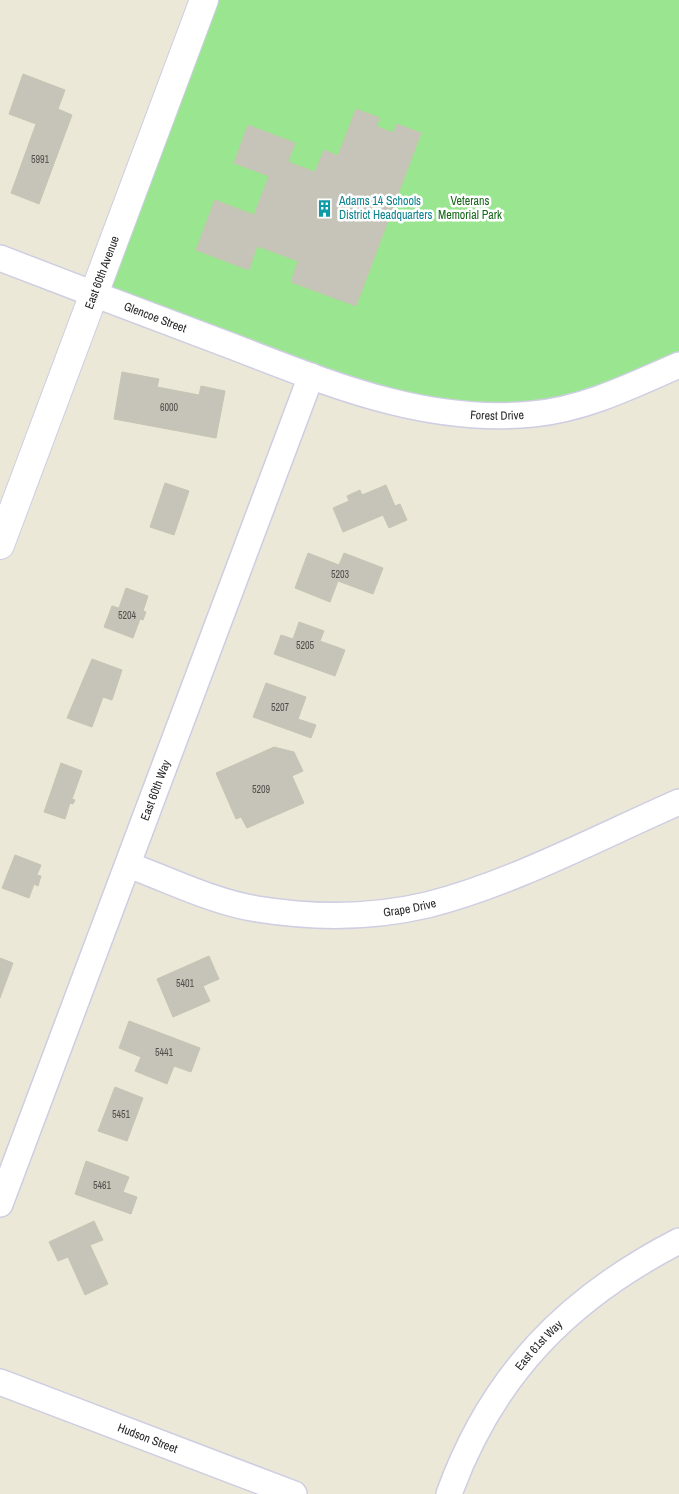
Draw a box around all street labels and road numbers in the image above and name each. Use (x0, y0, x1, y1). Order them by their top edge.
street label: East 60th Avenue (81, 234, 123, 311)
street label: Glencoe Street (121, 298, 189, 337)
street label: Forest Drive (470, 407, 524, 424)
street label: East 60th Way (137, 757, 174, 823)
street label: Grape Drive (382, 895, 438, 921)
street label: East 61st Way (511, 1316, 566, 1374)
street label: Hudson Street (115, 1420, 180, 1457)

